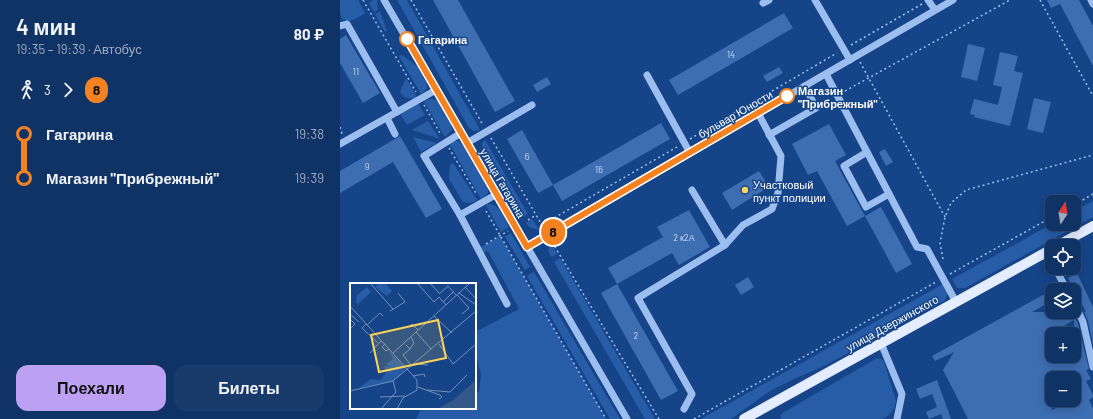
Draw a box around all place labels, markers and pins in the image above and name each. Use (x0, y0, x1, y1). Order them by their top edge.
marker: Гагарина (399, 31, 415, 47)
place label: Гагарина (418, 33, 468, 46)
place label: Магазин "Прибрежный" (798, 84, 877, 110)
marker: Магазин "Прибрежный" (779, 88, 795, 104)
place label: Участковый пункт полиции (753, 178, 826, 204)
marker: Участковый пункт полиции (740, 185, 750, 195)

